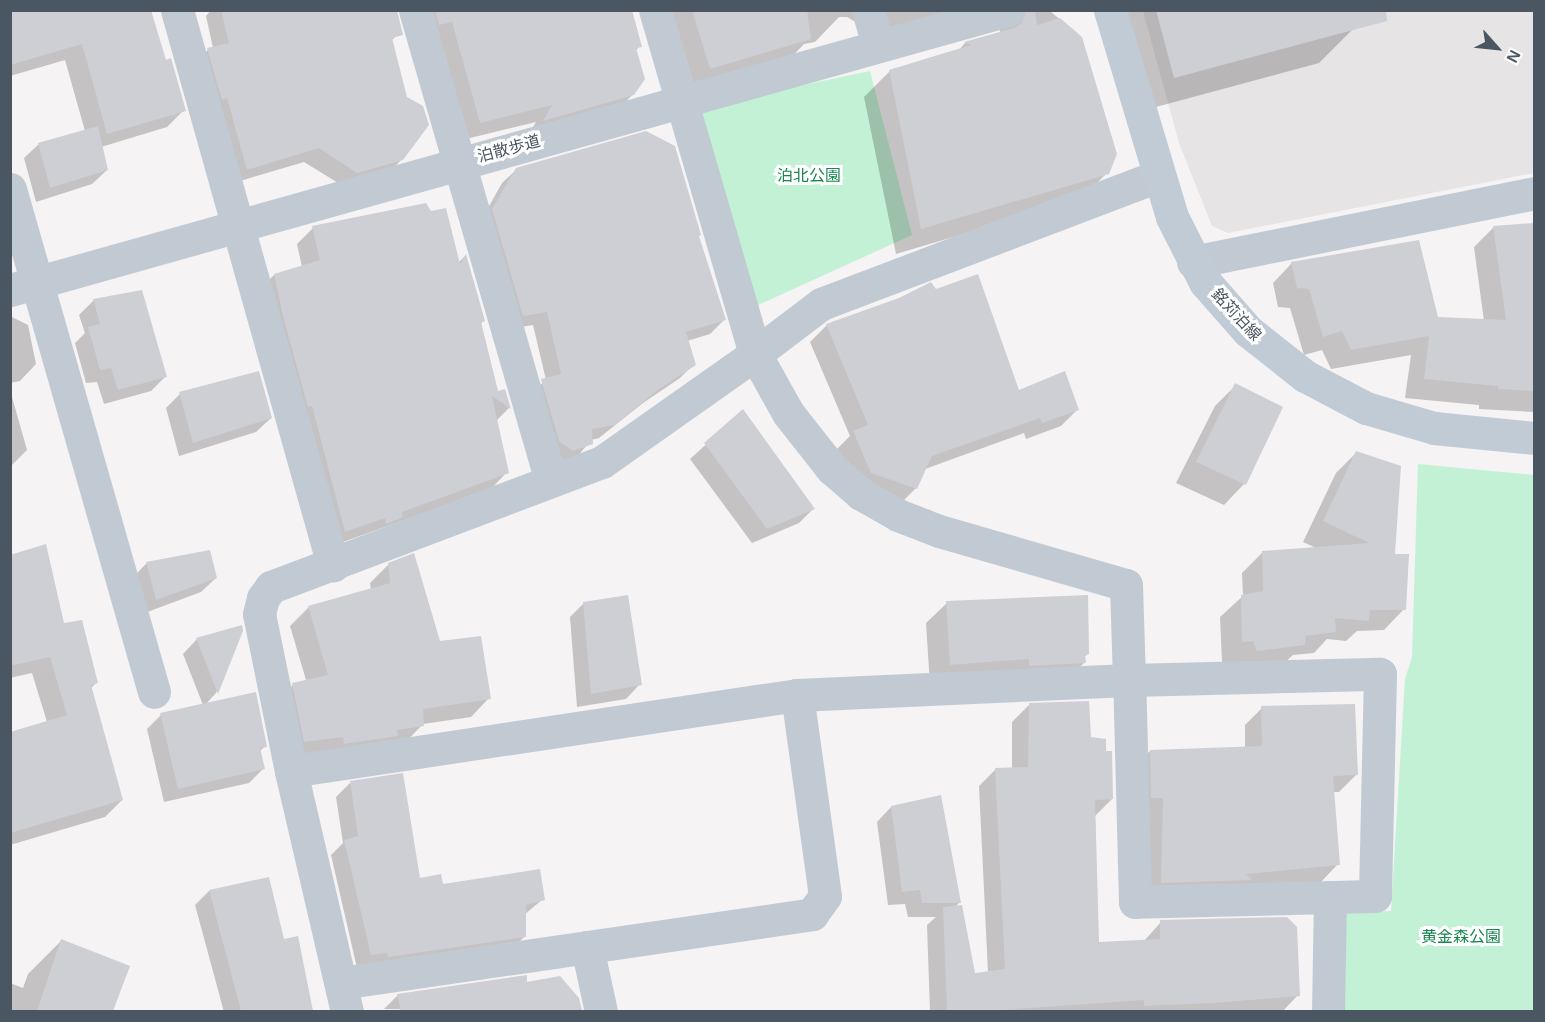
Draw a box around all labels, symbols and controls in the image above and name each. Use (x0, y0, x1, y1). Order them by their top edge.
north arrow (1467, 18, 1527, 78)
text: N (1503, 47, 1524, 65)
street label: 泊散歩道 (476, 131, 542, 167)
park label: 泊北公園 (777, 166, 841, 186)
street label: 銘苅泊線 (1207, 285, 1265, 345)
park label: 黄金森公園 (1421, 927, 1501, 947)

